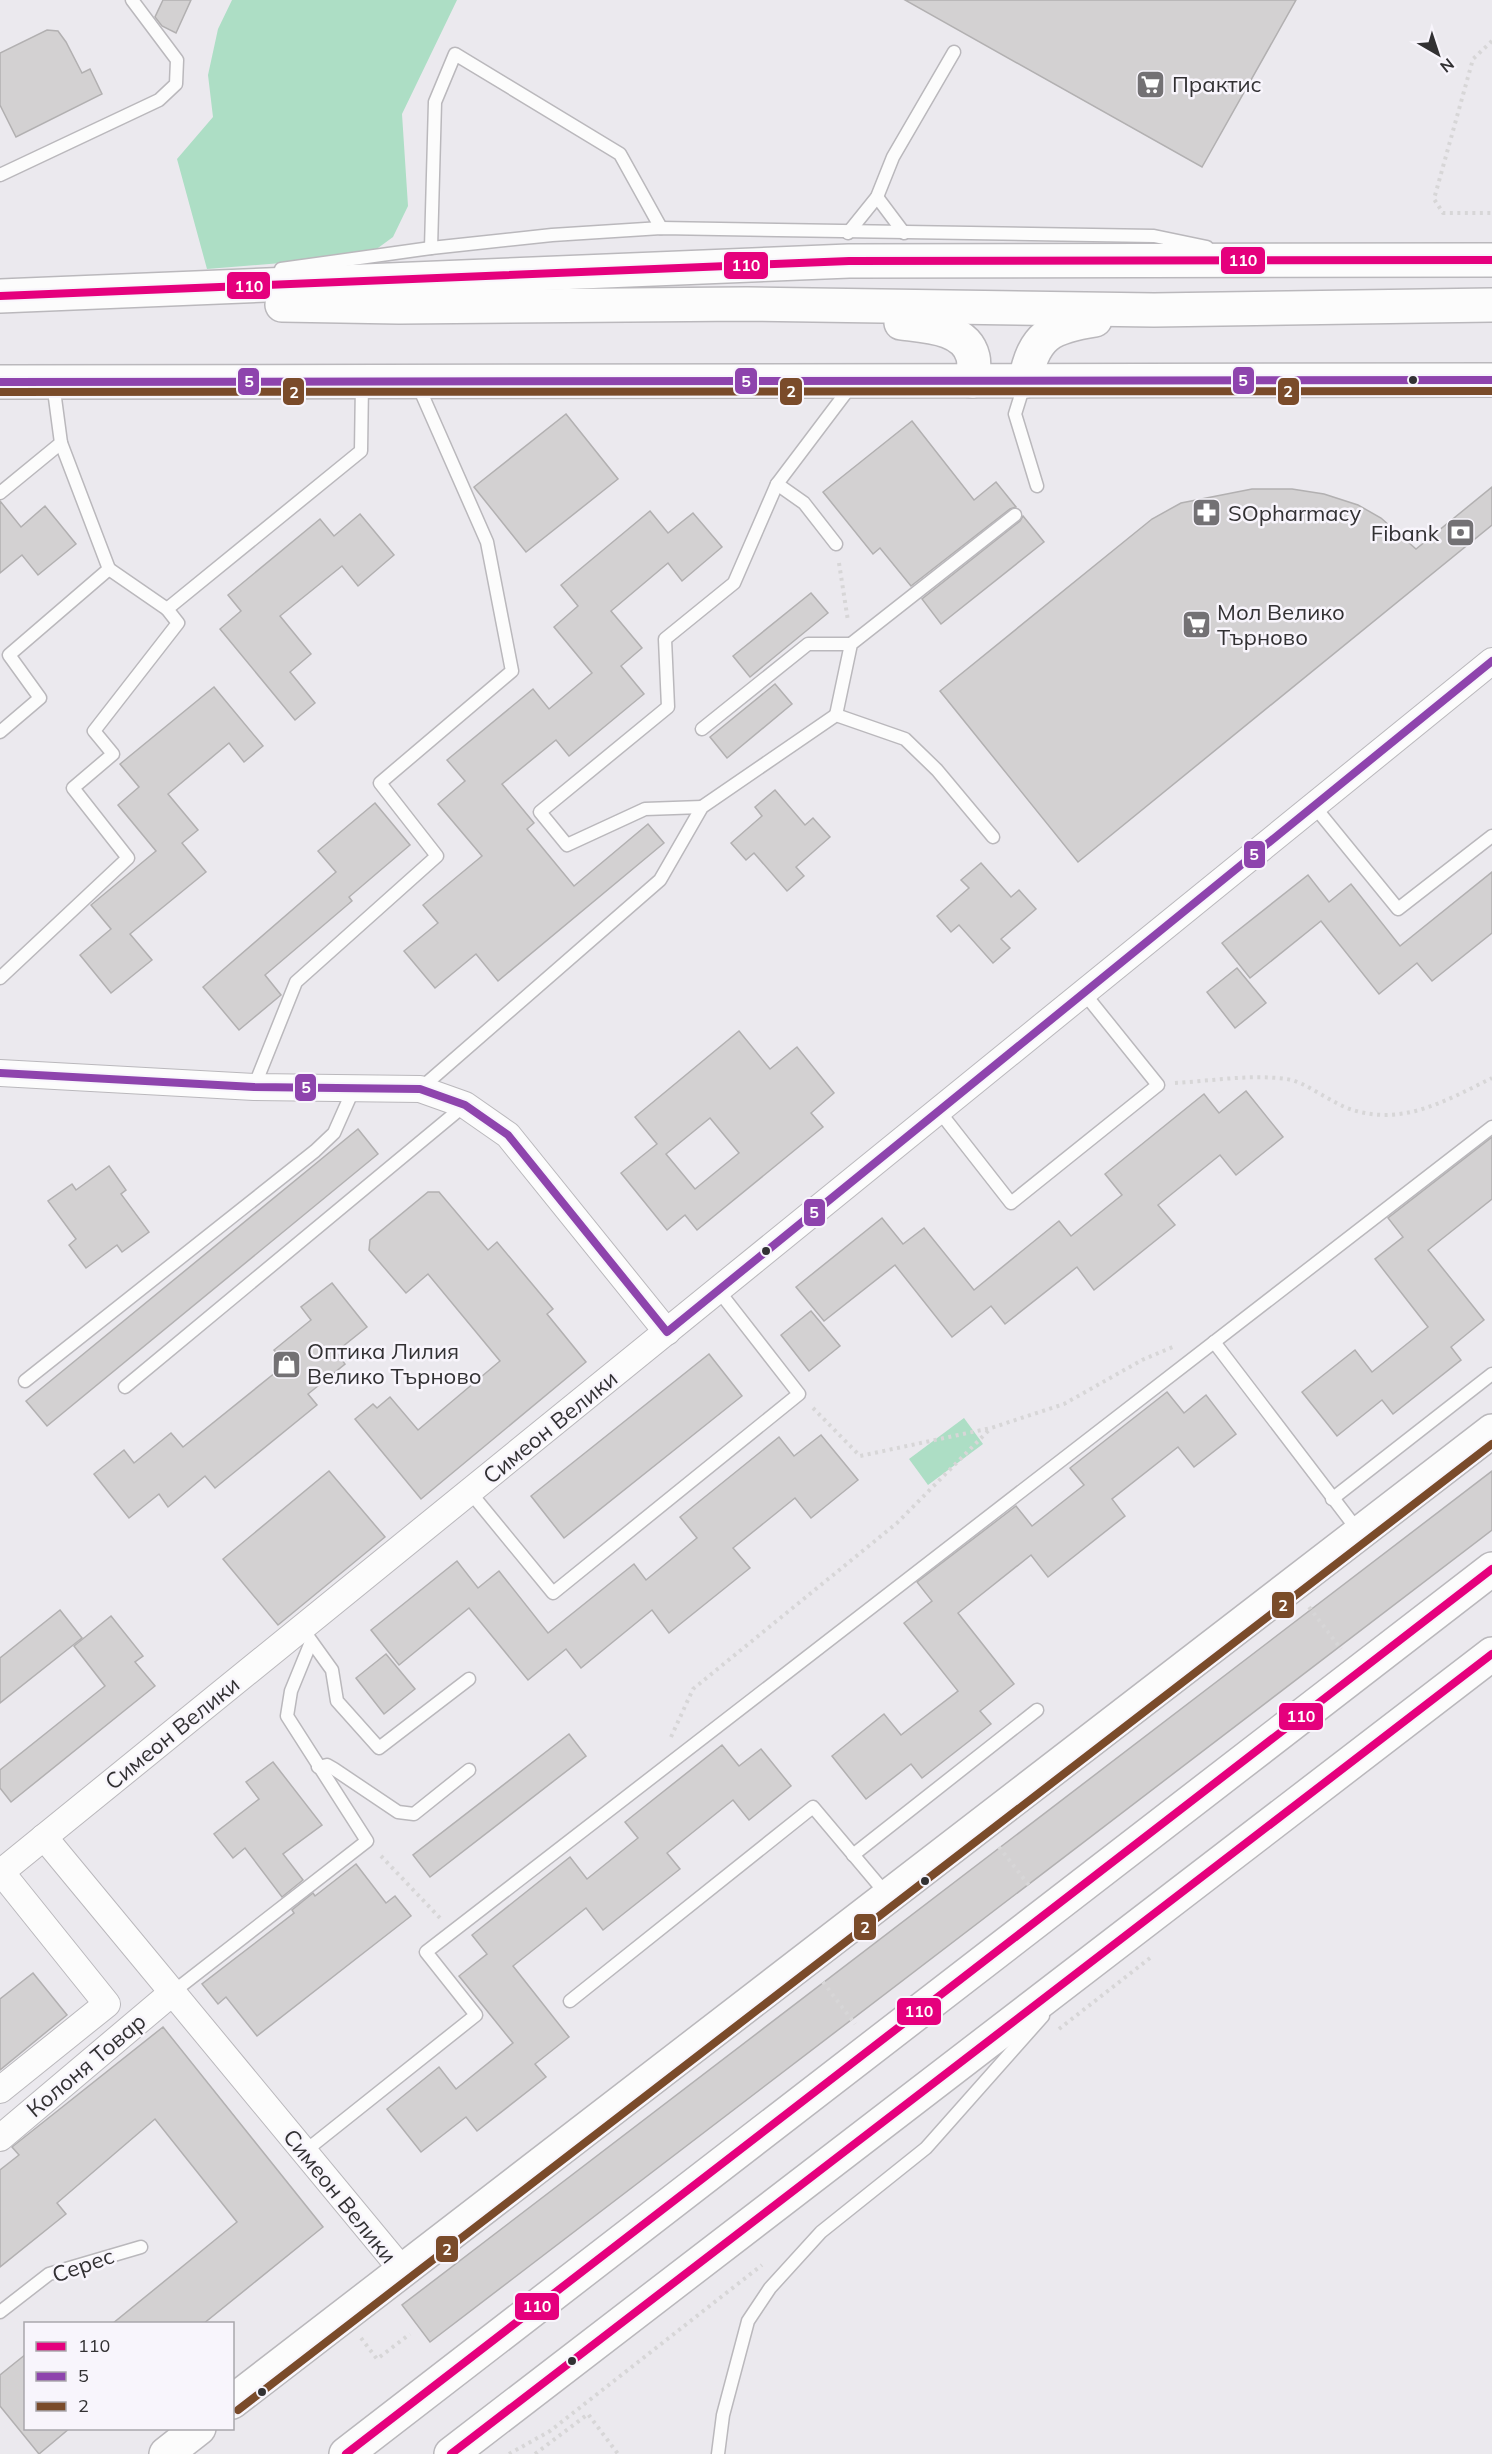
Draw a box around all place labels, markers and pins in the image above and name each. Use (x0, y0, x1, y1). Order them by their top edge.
supermarket icon: Практис (1135, 68, 1167, 100)
place label: Практис (1172, 70, 1262, 98)
unlabelled marker (1407, 374, 1419, 386)
pharmacy icon: SOpharmacy (1191, 497, 1223, 529)
place label: SOpharmacy (1228, 499, 1361, 527)
bank icon: Fibank (1444, 517, 1476, 549)
place label: Fibank (1371, 519, 1440, 547)
place label: Мол Велико Търново (1217, 598, 1345, 651)
supermarket icon: Мол Велико Търново (1180, 609, 1212, 641)
unlabelled marker (760, 1245, 772, 1257)
place label: Оптика Лилия Велико Търново (307, 1337, 481, 1390)
shop icon: Оптика Лилия Велико Търново (270, 1348, 302, 1380)
unlabelled marker (919, 1875, 931, 1887)
unlabelled marker (566, 2355, 578, 2367)
unlabelled marker (256, 2386, 268, 2398)

